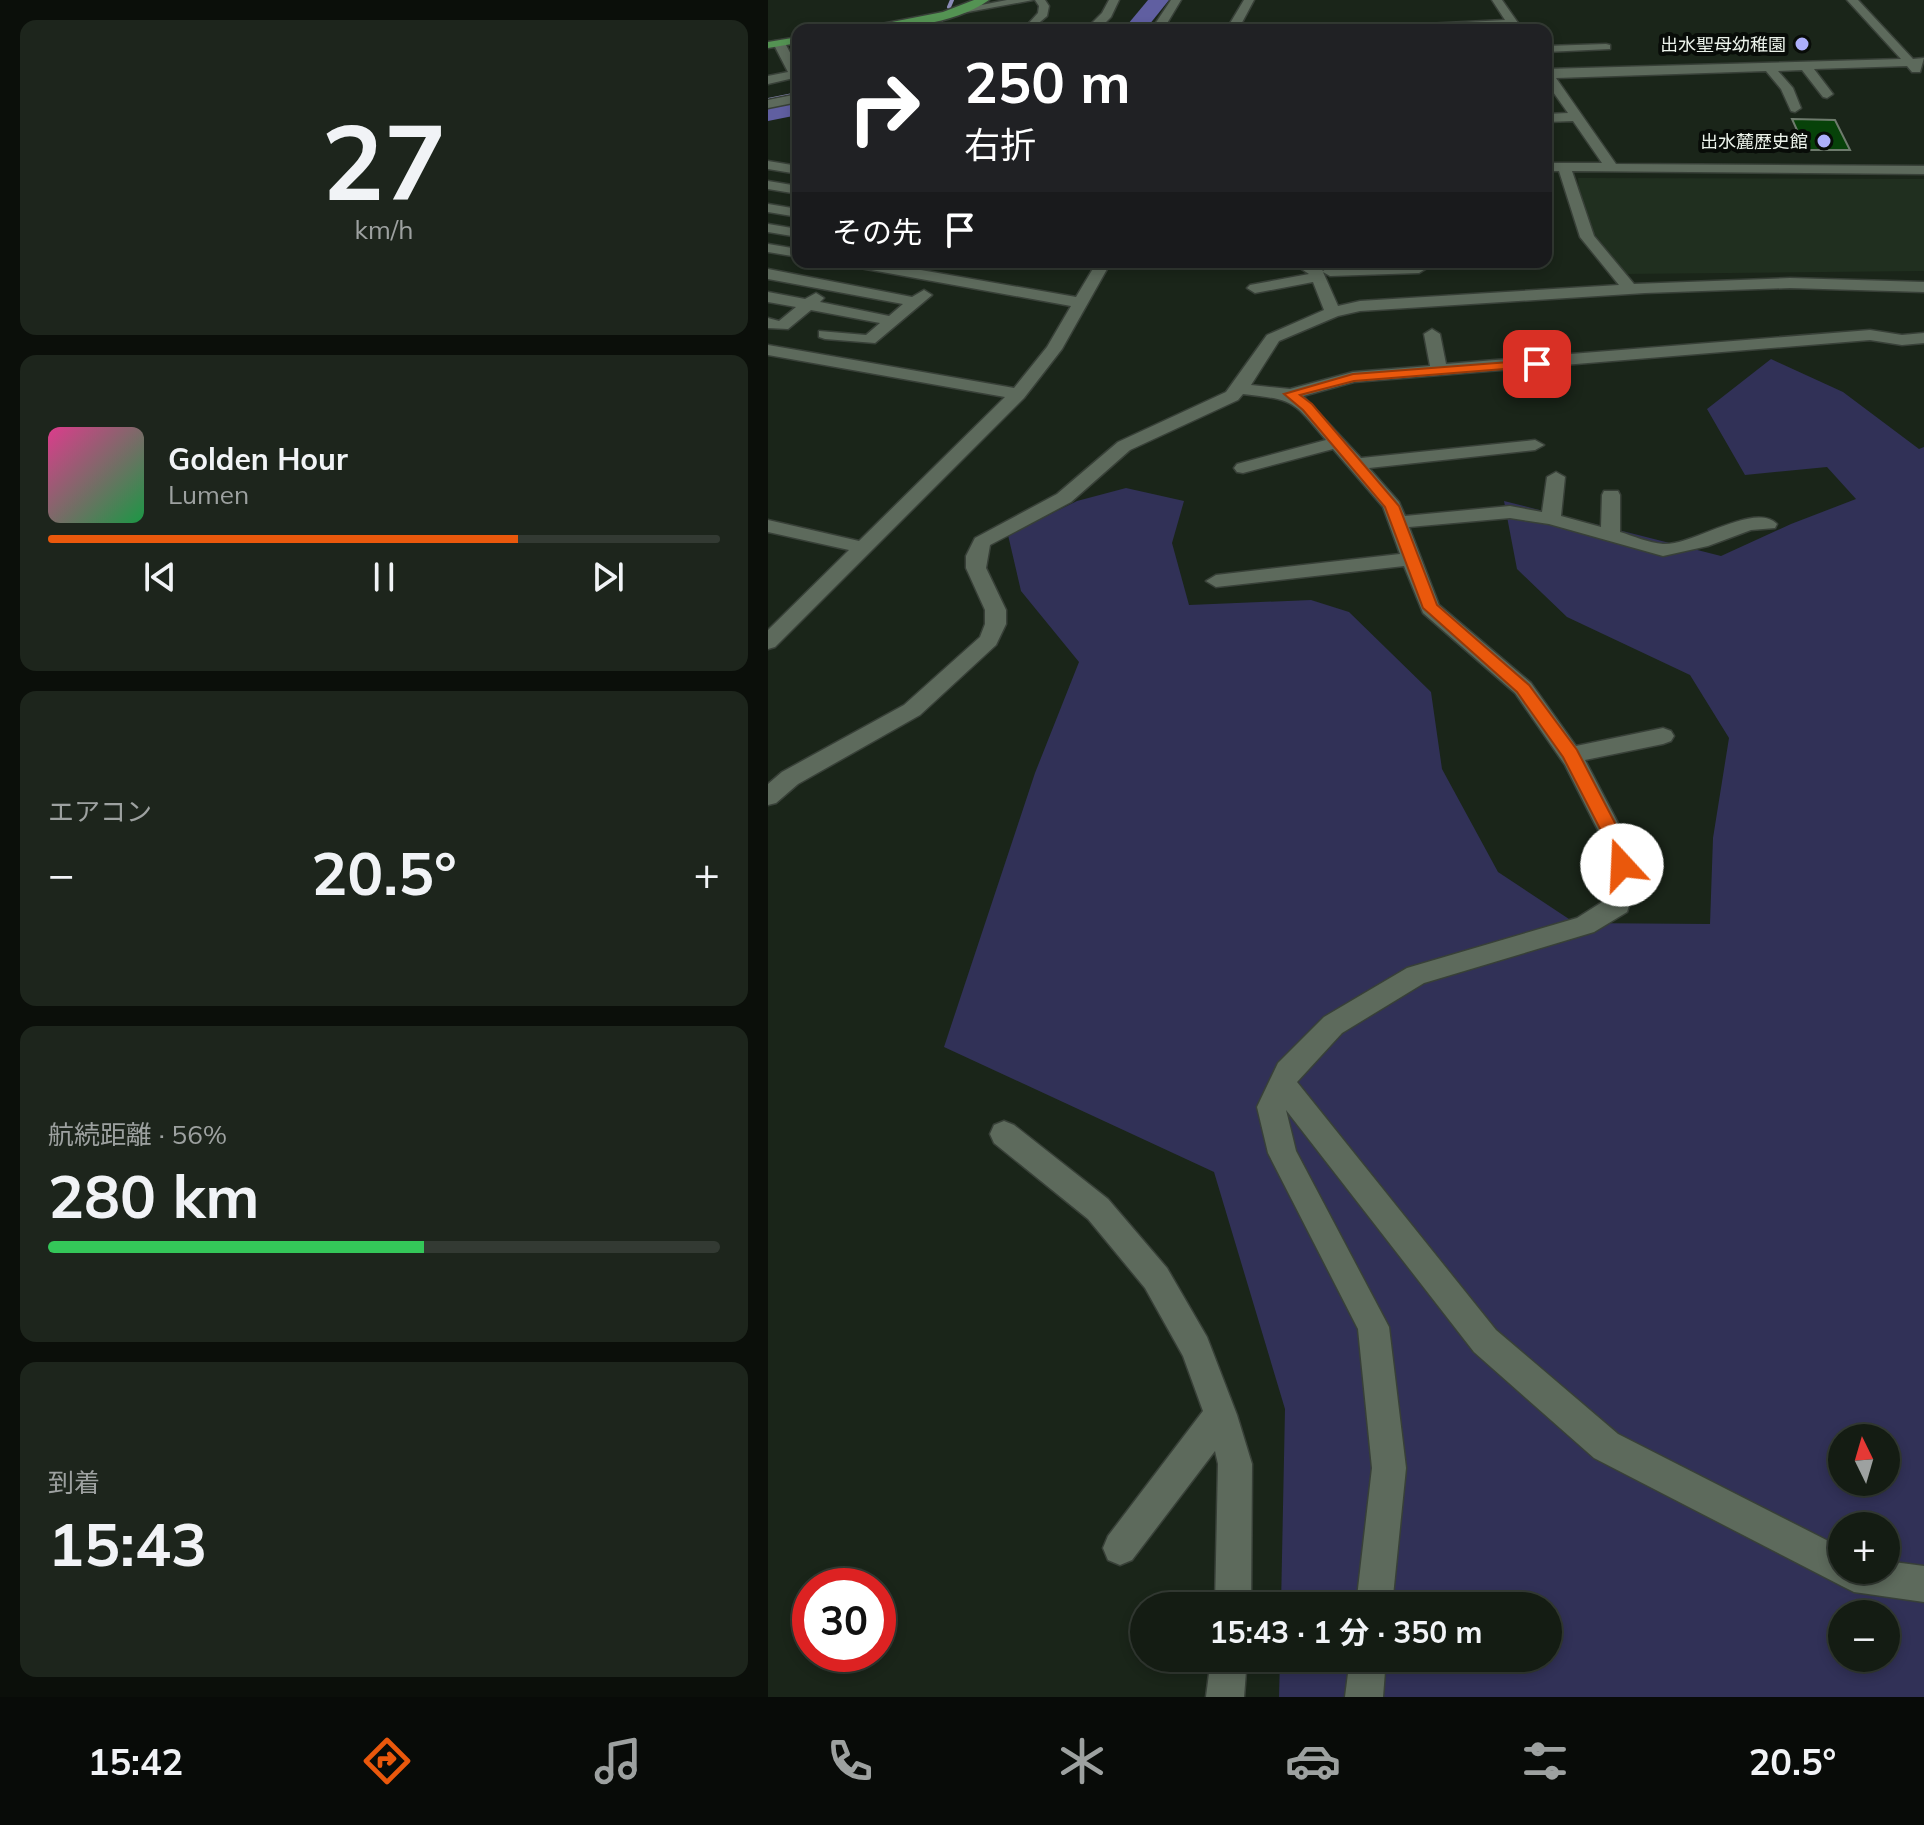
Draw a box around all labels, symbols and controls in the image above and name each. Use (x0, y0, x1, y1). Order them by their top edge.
place label: 出水聖母幼稚園 (1660, 33, 1786, 56)
marker: 出水聖母幼稚園 (1793, 35, 1811, 53)
text: 250 m (964, 47, 1131, 117)
icon: right (832, 56, 936, 160)
text: 27 (322, 95, 446, 226)
text: 右折 (964, 122, 1036, 167)
place label: 出水麓歴史館 (1700, 130, 1808, 153)
marker: 出水麓歴史館 (1815, 132, 1833, 150)
icon: arrive (938, 208, 982, 252)
text: km/h (355, 213, 413, 246)
text: その先 (832, 213, 922, 251)
pin (1503, 330, 1571, 398)
icon: arrive (1515, 342, 1559, 386)
text: Golden Hour (168, 440, 348, 478)
text: Lumen (168, 478, 249, 511)
icon: previous (138, 555, 182, 599)
icon: pause (362, 555, 406, 599)
icon: next (586, 555, 630, 599)
text: エアコン (48, 795, 152, 828)
position arrow (1580, 823, 1664, 907)
text: 20.5° (311, 835, 457, 910)
text: − (48, 846, 74, 901)
text: + (694, 846, 720, 901)
text: 航続距離 · 56% (48, 1118, 227, 1151)
text: 280 km (48, 1158, 260, 1233)
north arrow (1828, 1424, 1900, 1496)
map controls (1828, 1424, 1900, 1672)
text: 到着 (48, 1466, 100, 1499)
text: 15:43 (48, 1506, 207, 1581)
button: + (1828, 1512, 1900, 1584)
speed limit sign: 30 (792, 1568, 896, 1672)
button: − (1828, 1600, 1900, 1672)
text: 15:43 · 1 分 · 350 m (1210, 1613, 1482, 1651)
icon: directions (359, 1733, 415, 1789)
icon: music (590, 1733, 646, 1789)
icon: phone (822, 1733, 878, 1789)
icon: climate (1054, 1733, 1110, 1789)
icon: car (1285, 1733, 1341, 1789)
icon: filters (1517, 1733, 1573, 1789)
text: 15:42 (88, 1739, 183, 1784)
text: 20.5° (1749, 1739, 1836, 1784)

